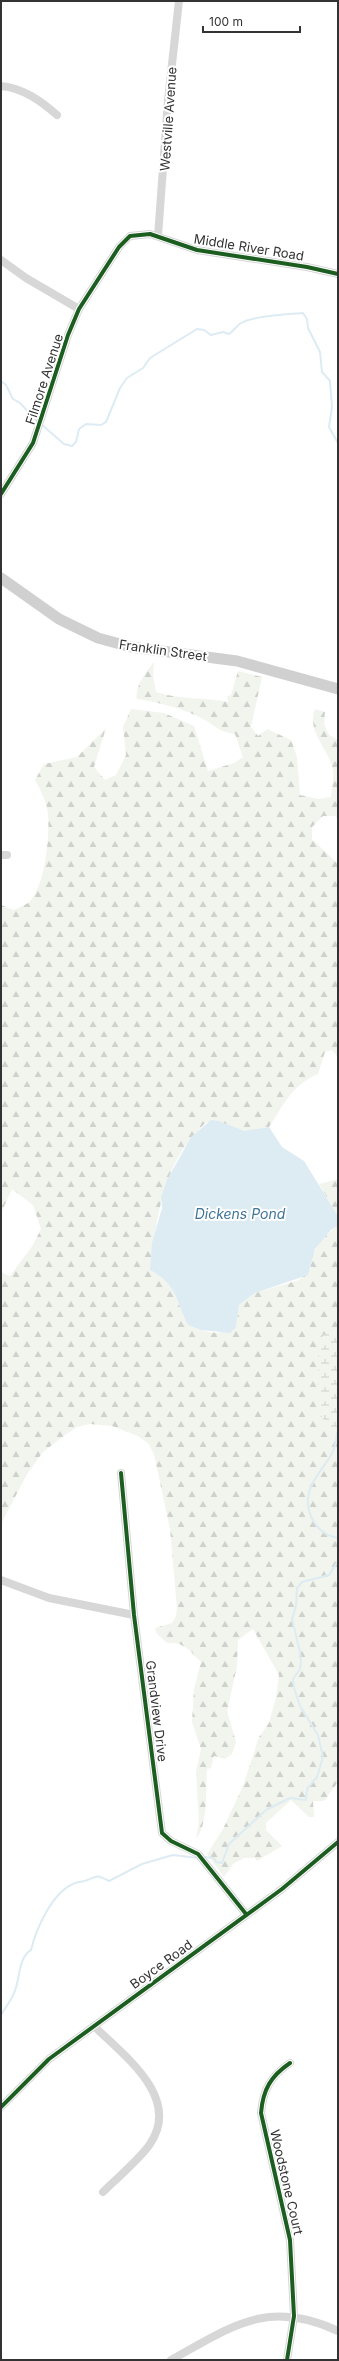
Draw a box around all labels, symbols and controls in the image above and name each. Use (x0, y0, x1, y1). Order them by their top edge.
scale bar (203, 8, 300, 34)
text: 100 m (209, 14, 243, 29)
street label: Westville Avenue (156, 66, 180, 172)
street label: Middle River Road (193, 230, 305, 264)
street label: Filmore Avenue (22, 331, 66, 427)
street label: Franklin Street (118, 636, 208, 664)
water label: Dickens Pond (195, 1205, 286, 1222)
street label: Grandview Drive (143, 1659, 171, 1763)
street label: Boyce Road (127, 1936, 195, 1992)
street label: Woodstone Court (267, 2128, 307, 2236)

